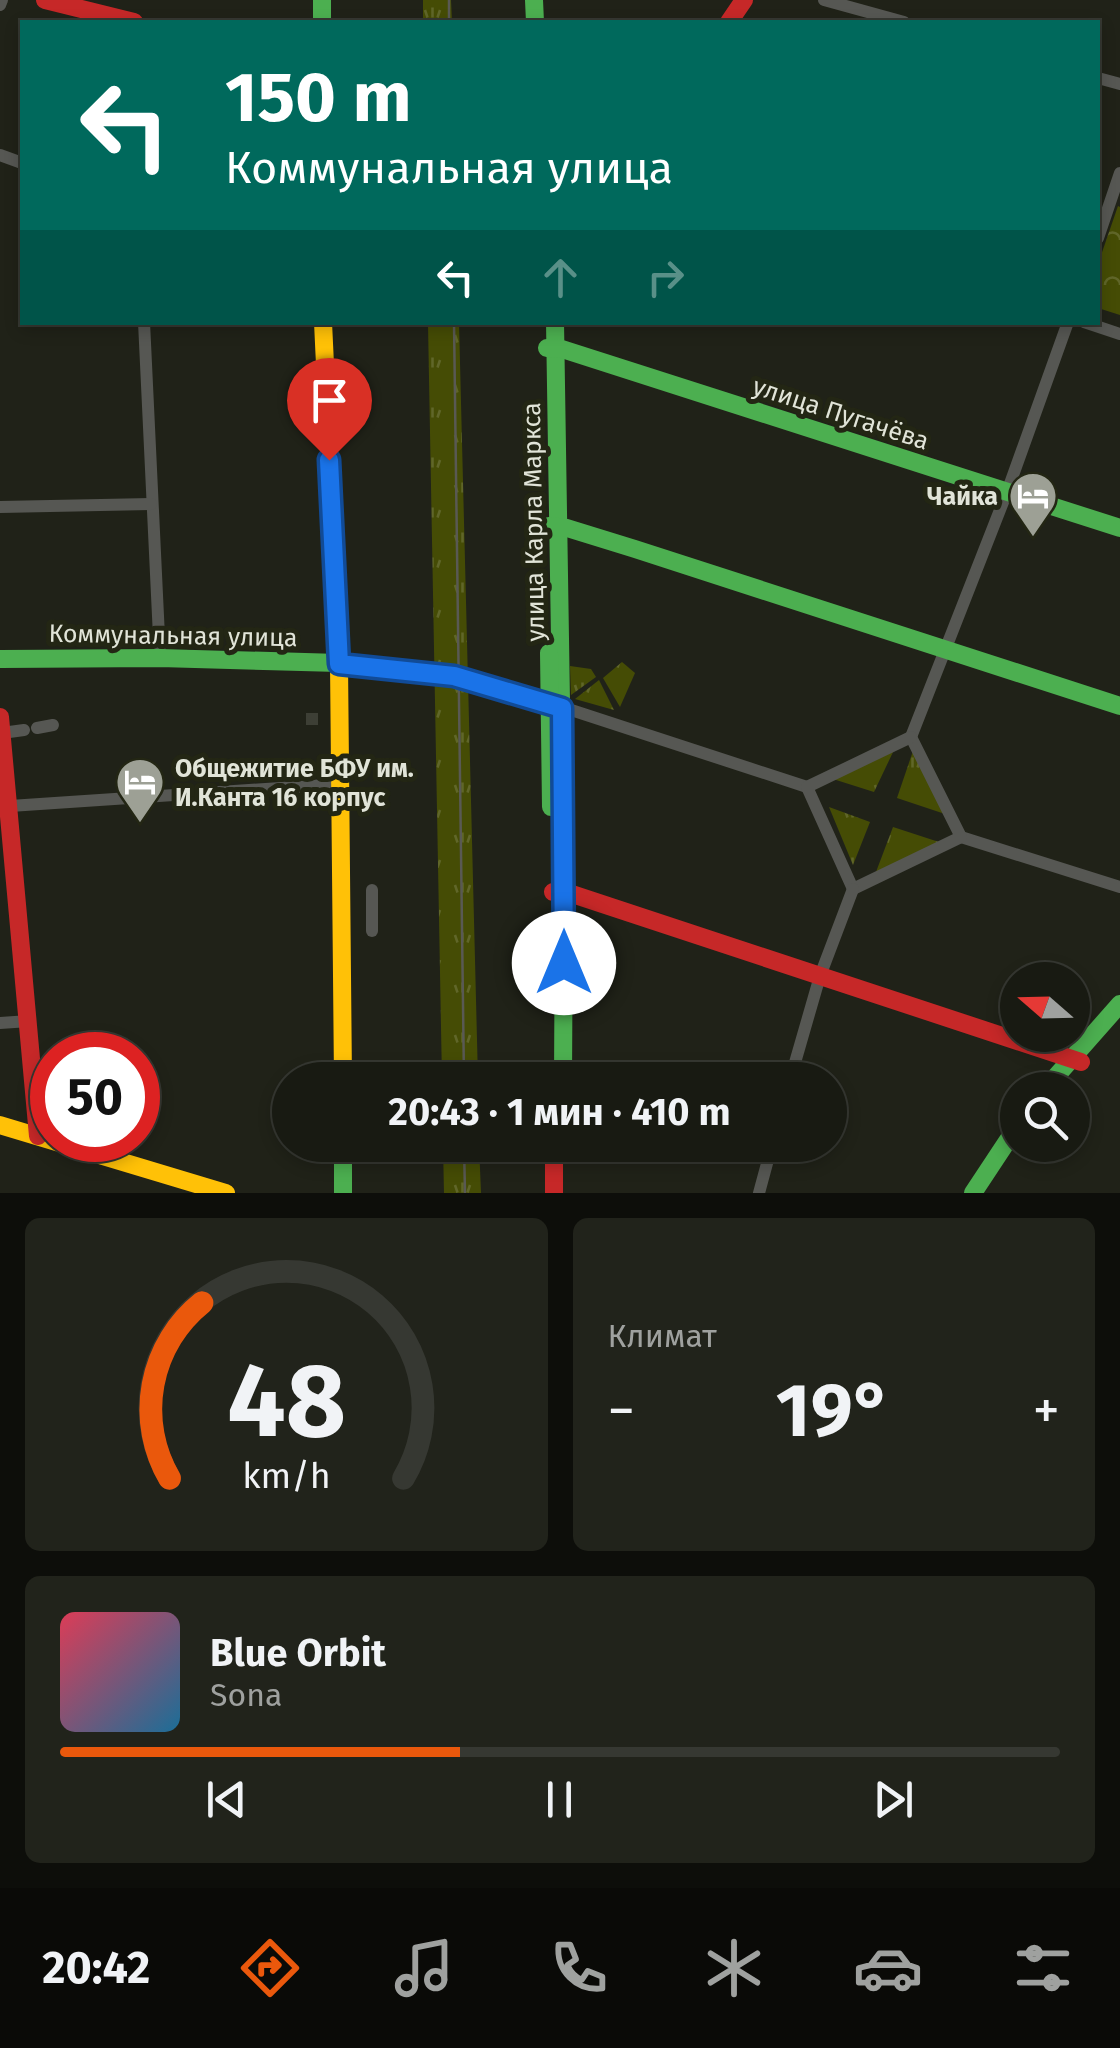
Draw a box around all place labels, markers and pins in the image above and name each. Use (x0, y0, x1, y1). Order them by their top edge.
pin (287, 358, 372, 461)
hotel icon: Чайка (1007, 470, 1059, 538)
place label: Чайка (927, 482, 998, 512)
place label: Общежитие БФУ им. И.Канта 16 корпус (175, 754, 414, 813)
hotel icon: Общежитие БФУ им. И.Канта 16 корпус (114, 756, 166, 824)

